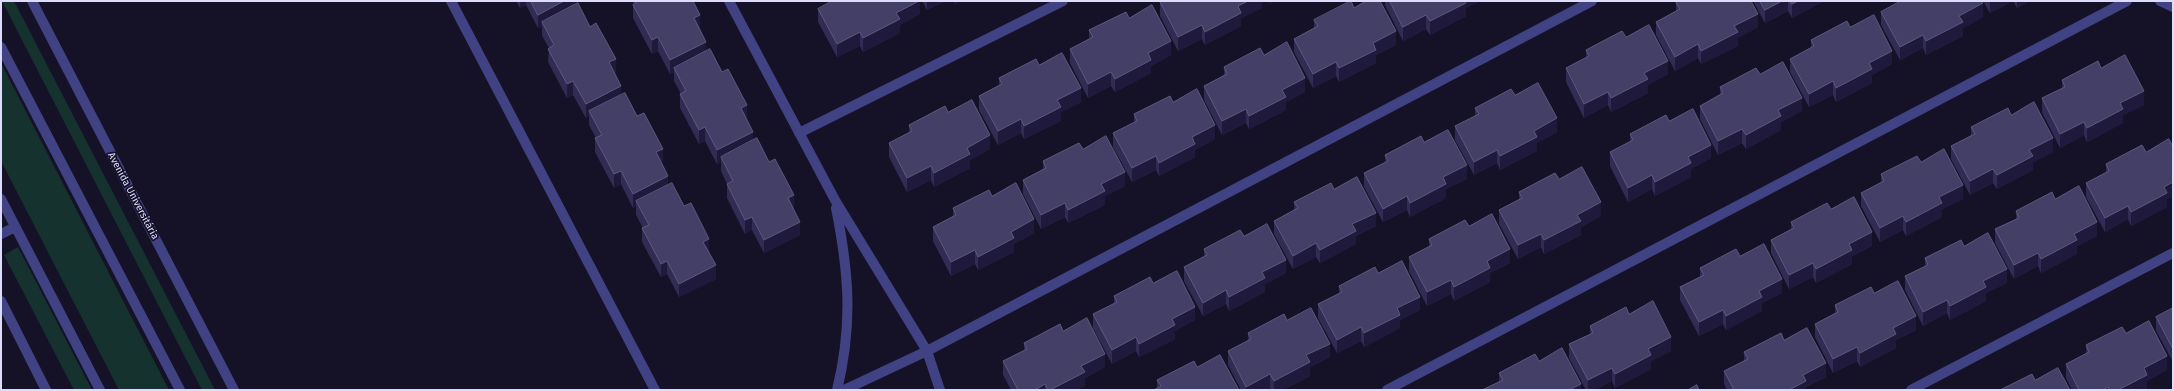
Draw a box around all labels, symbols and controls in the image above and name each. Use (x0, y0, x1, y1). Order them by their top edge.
street label: Avenida Universitária (105, 150, 161, 242)

